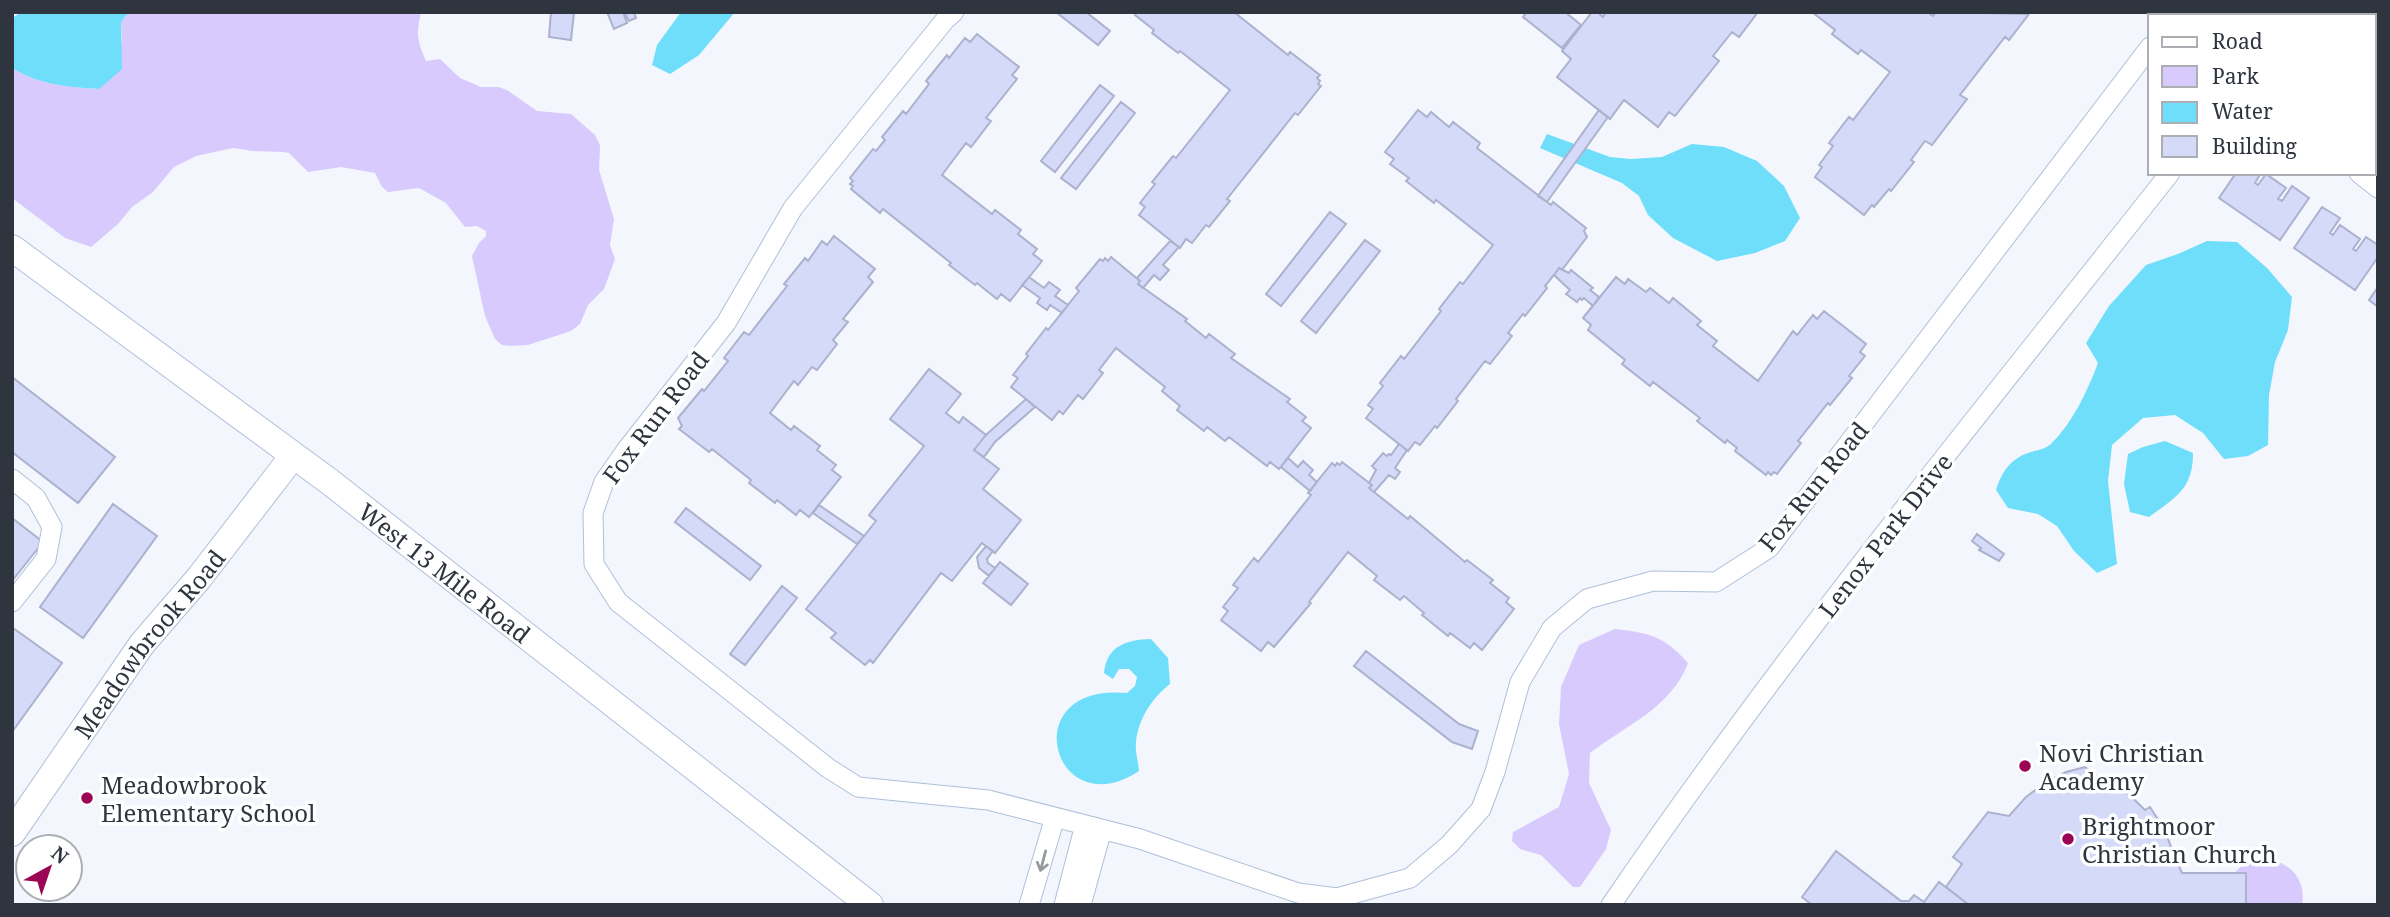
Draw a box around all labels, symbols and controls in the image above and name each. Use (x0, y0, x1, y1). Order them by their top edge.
legend (2148, 14, 2376, 175)
text: Road (2212, 27, 2263, 55)
text: Park (2212, 62, 2259, 90)
text: Water (2212, 97, 2273, 125)
text: Building (2212, 132, 2297, 160)
street label: Fox Run Road (594, 344, 716, 490)
street label: Fox Run Road (1751, 414, 1876, 558)
street label: Lenox Park Drive (1810, 446, 1960, 624)
street label: West 13 Mile Road (352, 494, 538, 650)
street label: Meadowbrook Road (66, 542, 232, 744)
place label: Novi Christian Academy (2039, 736, 2204, 797)
marker: Novi Christian Academy (2017, 758, 2033, 774)
place label: Meadowbrook Elementary School (101, 768, 316, 829)
marker: Meadowbrook Elementary School (79, 790, 95, 806)
place label: Brightmoor Christian Church (2082, 809, 2277, 870)
marker: Brightmoor Christian Church (2060, 831, 2076, 847)
north arrow (14, 833, 84, 903)
text: N (46, 840, 74, 870)
one-way arrow (1036, 849, 1049, 872)

